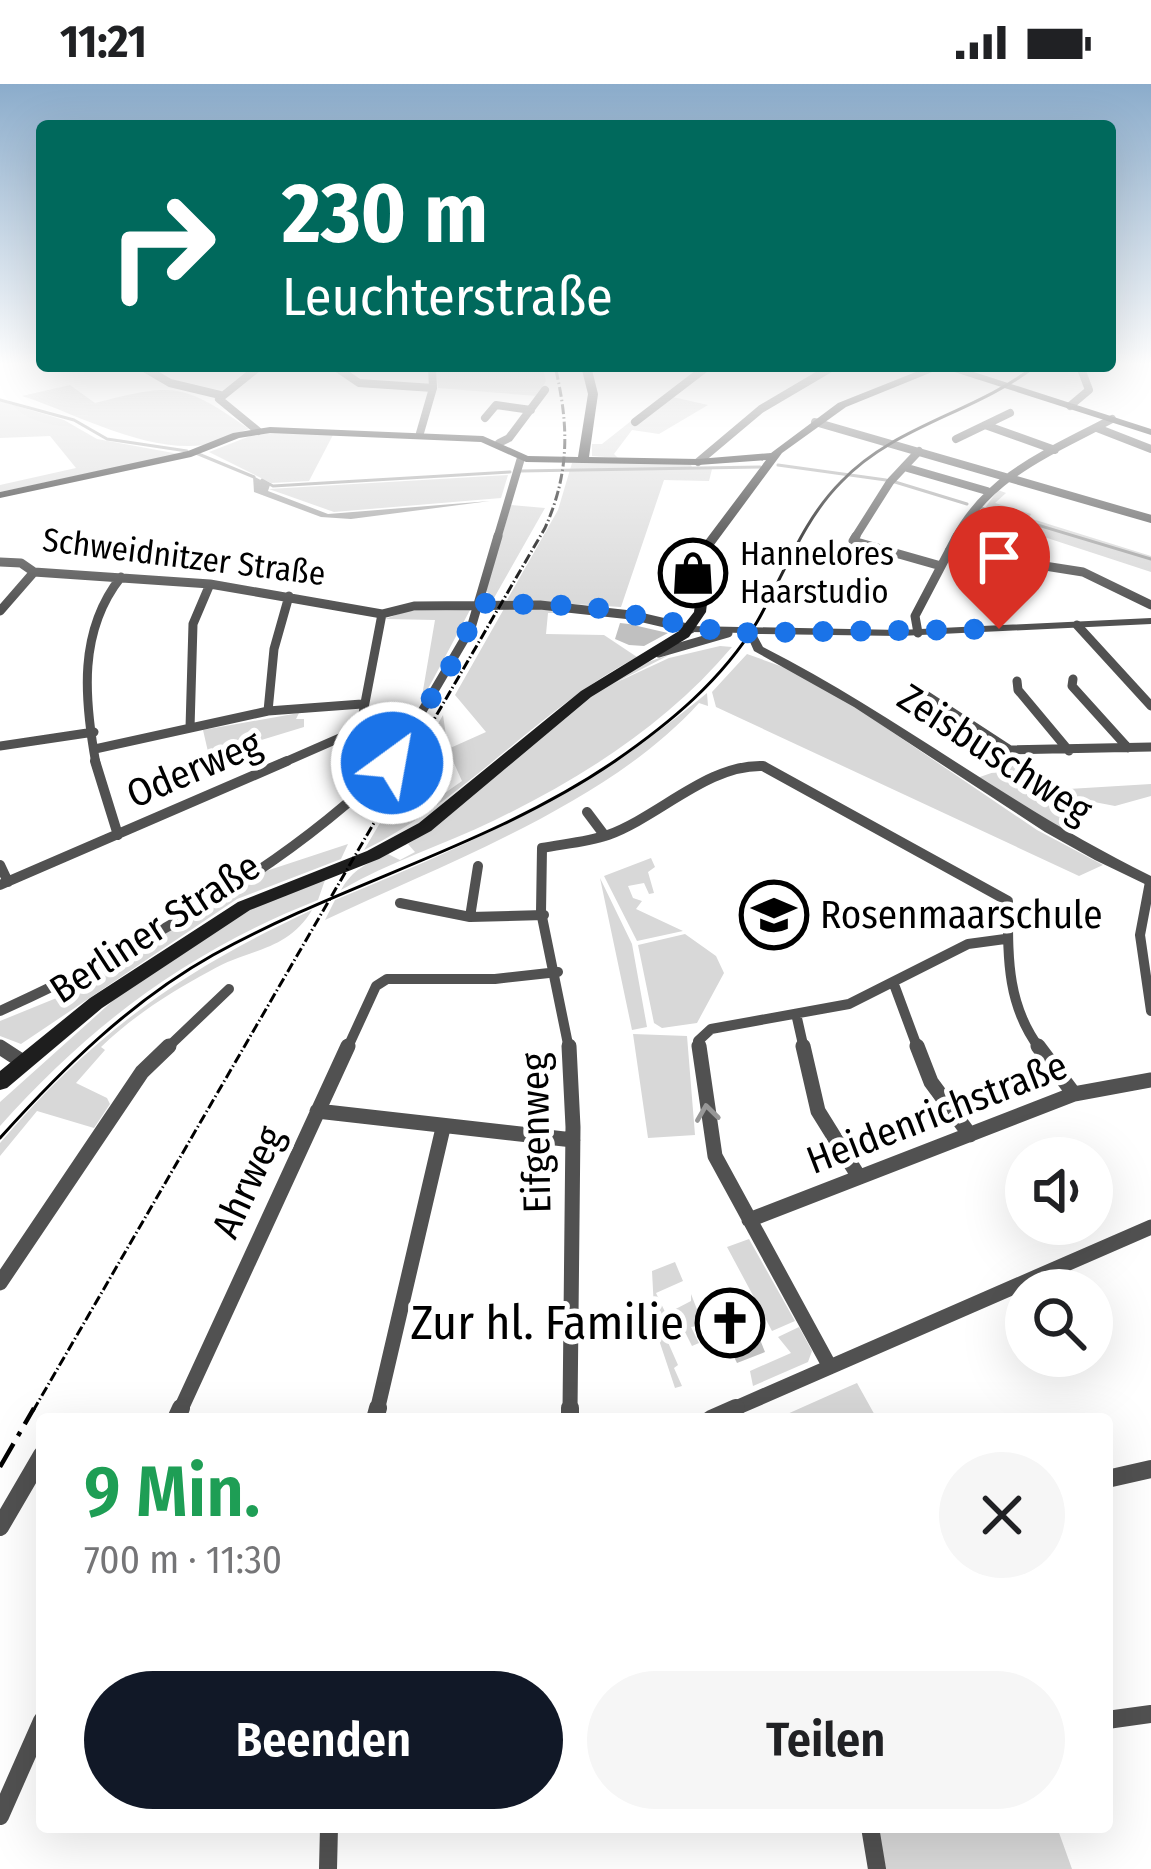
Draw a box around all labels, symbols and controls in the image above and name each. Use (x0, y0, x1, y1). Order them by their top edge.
text: 11:21 (60, 15, 147, 69)
text: 230 m (282, 163, 488, 264)
icon: right (84, 168, 240, 324)
text: Leuchterstraße (282, 265, 613, 329)
pin (948, 506, 1050, 629)
street label: Schweidnitzer Straße (40, 520, 328, 594)
icon: arrive (966, 524, 1032, 590)
place label: Hannelores Haarstudio (740, 534, 894, 612)
shop icon: Hannelores Haarstudio (658, 538, 728, 608)
street label: Zeisbuschweg (890, 674, 1101, 834)
position arrow (329, 700, 455, 826)
street label: Oderweg (120, 720, 269, 818)
street label: Berliner Straße (42, 843, 268, 1013)
school or university icon: Rosenmaarschule (739, 880, 809, 950)
place label: Rosenmaarschule (820, 892, 1102, 938)
street label: Heidenrichstraße (800, 1042, 1074, 1184)
street label: Eifgenweg (512, 1052, 560, 1214)
one-way arrow (695, 1103, 721, 1122)
street label: Ahrweg (202, 1118, 294, 1245)
map controls (1005, 1137, 1113, 1377)
button: sound (1005, 1137, 1113, 1245)
button: search (1005, 1269, 1113, 1377)
church icon: Zur hl. Familie (695, 1288, 765, 1358)
place label: Zur hl. Familie (410, 1294, 684, 1352)
text: 9 Min. (84, 1449, 260, 1535)
button: close (939, 1452, 1065, 1578)
text: 700 m · 11:30 (84, 1537, 282, 1583)
button: Beenden (84, 1671, 563, 1809)
button: Teilen (587, 1671, 1065, 1809)

